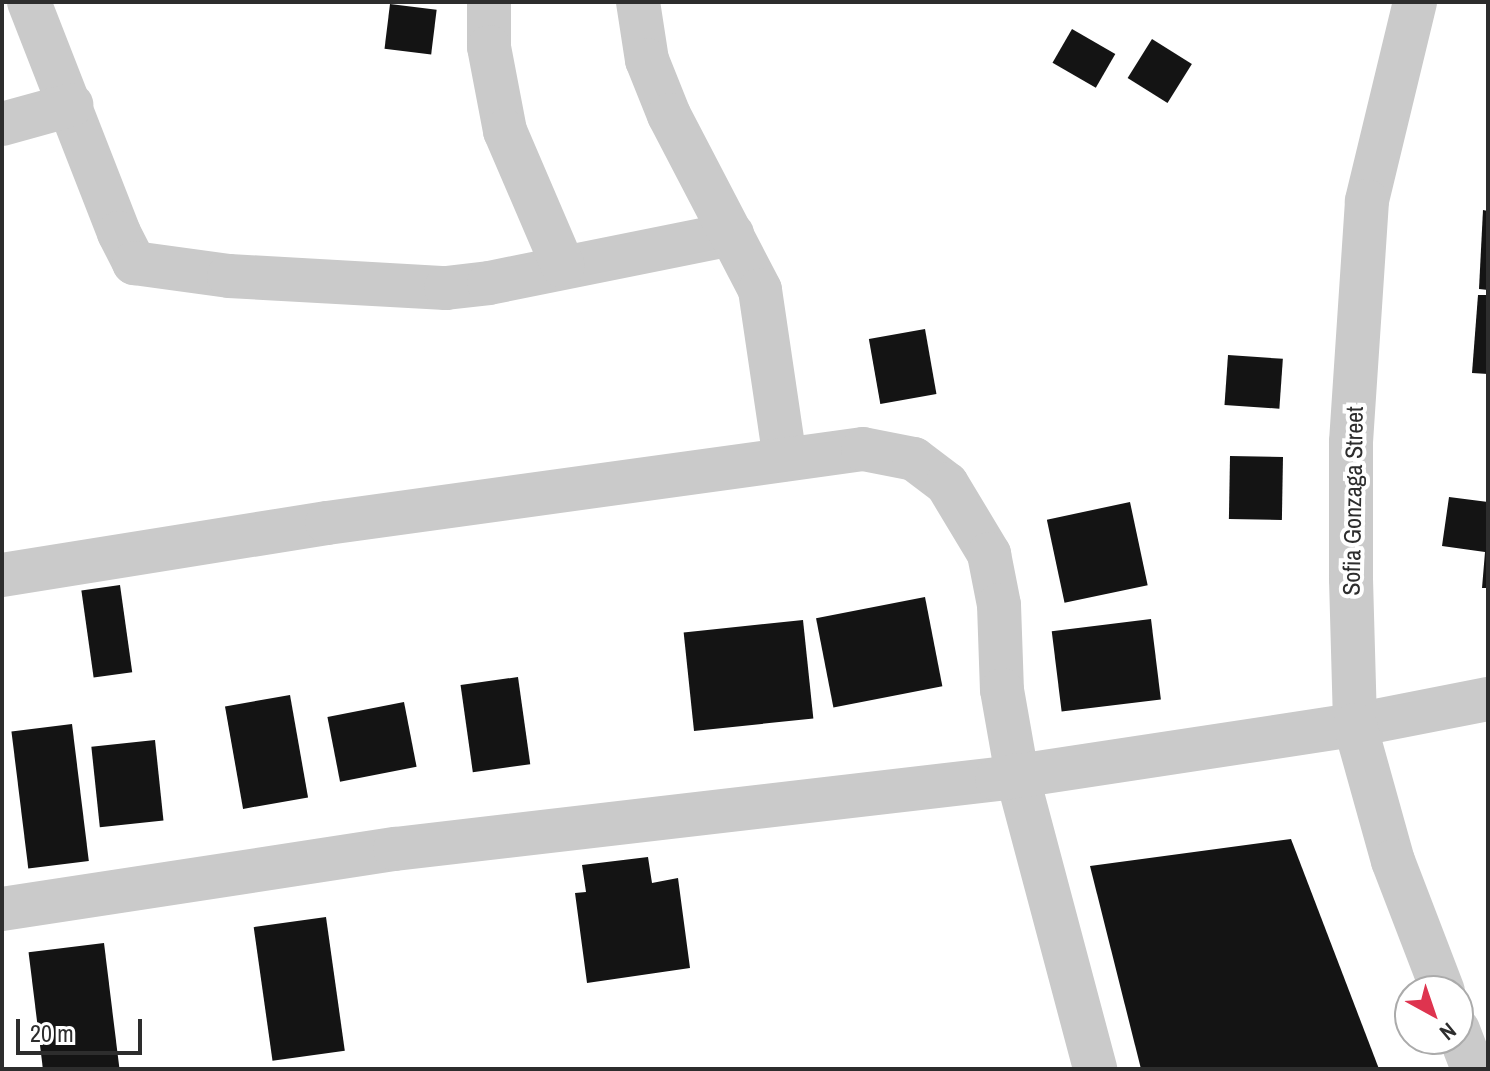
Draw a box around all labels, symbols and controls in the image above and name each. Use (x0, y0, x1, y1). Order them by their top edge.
street label: Sofia Gonzaga Street (1337, 406, 1369, 596)
north arrow (1394, 975, 1474, 1055)
scale bar (20, 1003, 146, 1053)
text: N (1434, 1016, 1463, 1048)
text: 20 m (30, 1017, 74, 1049)

